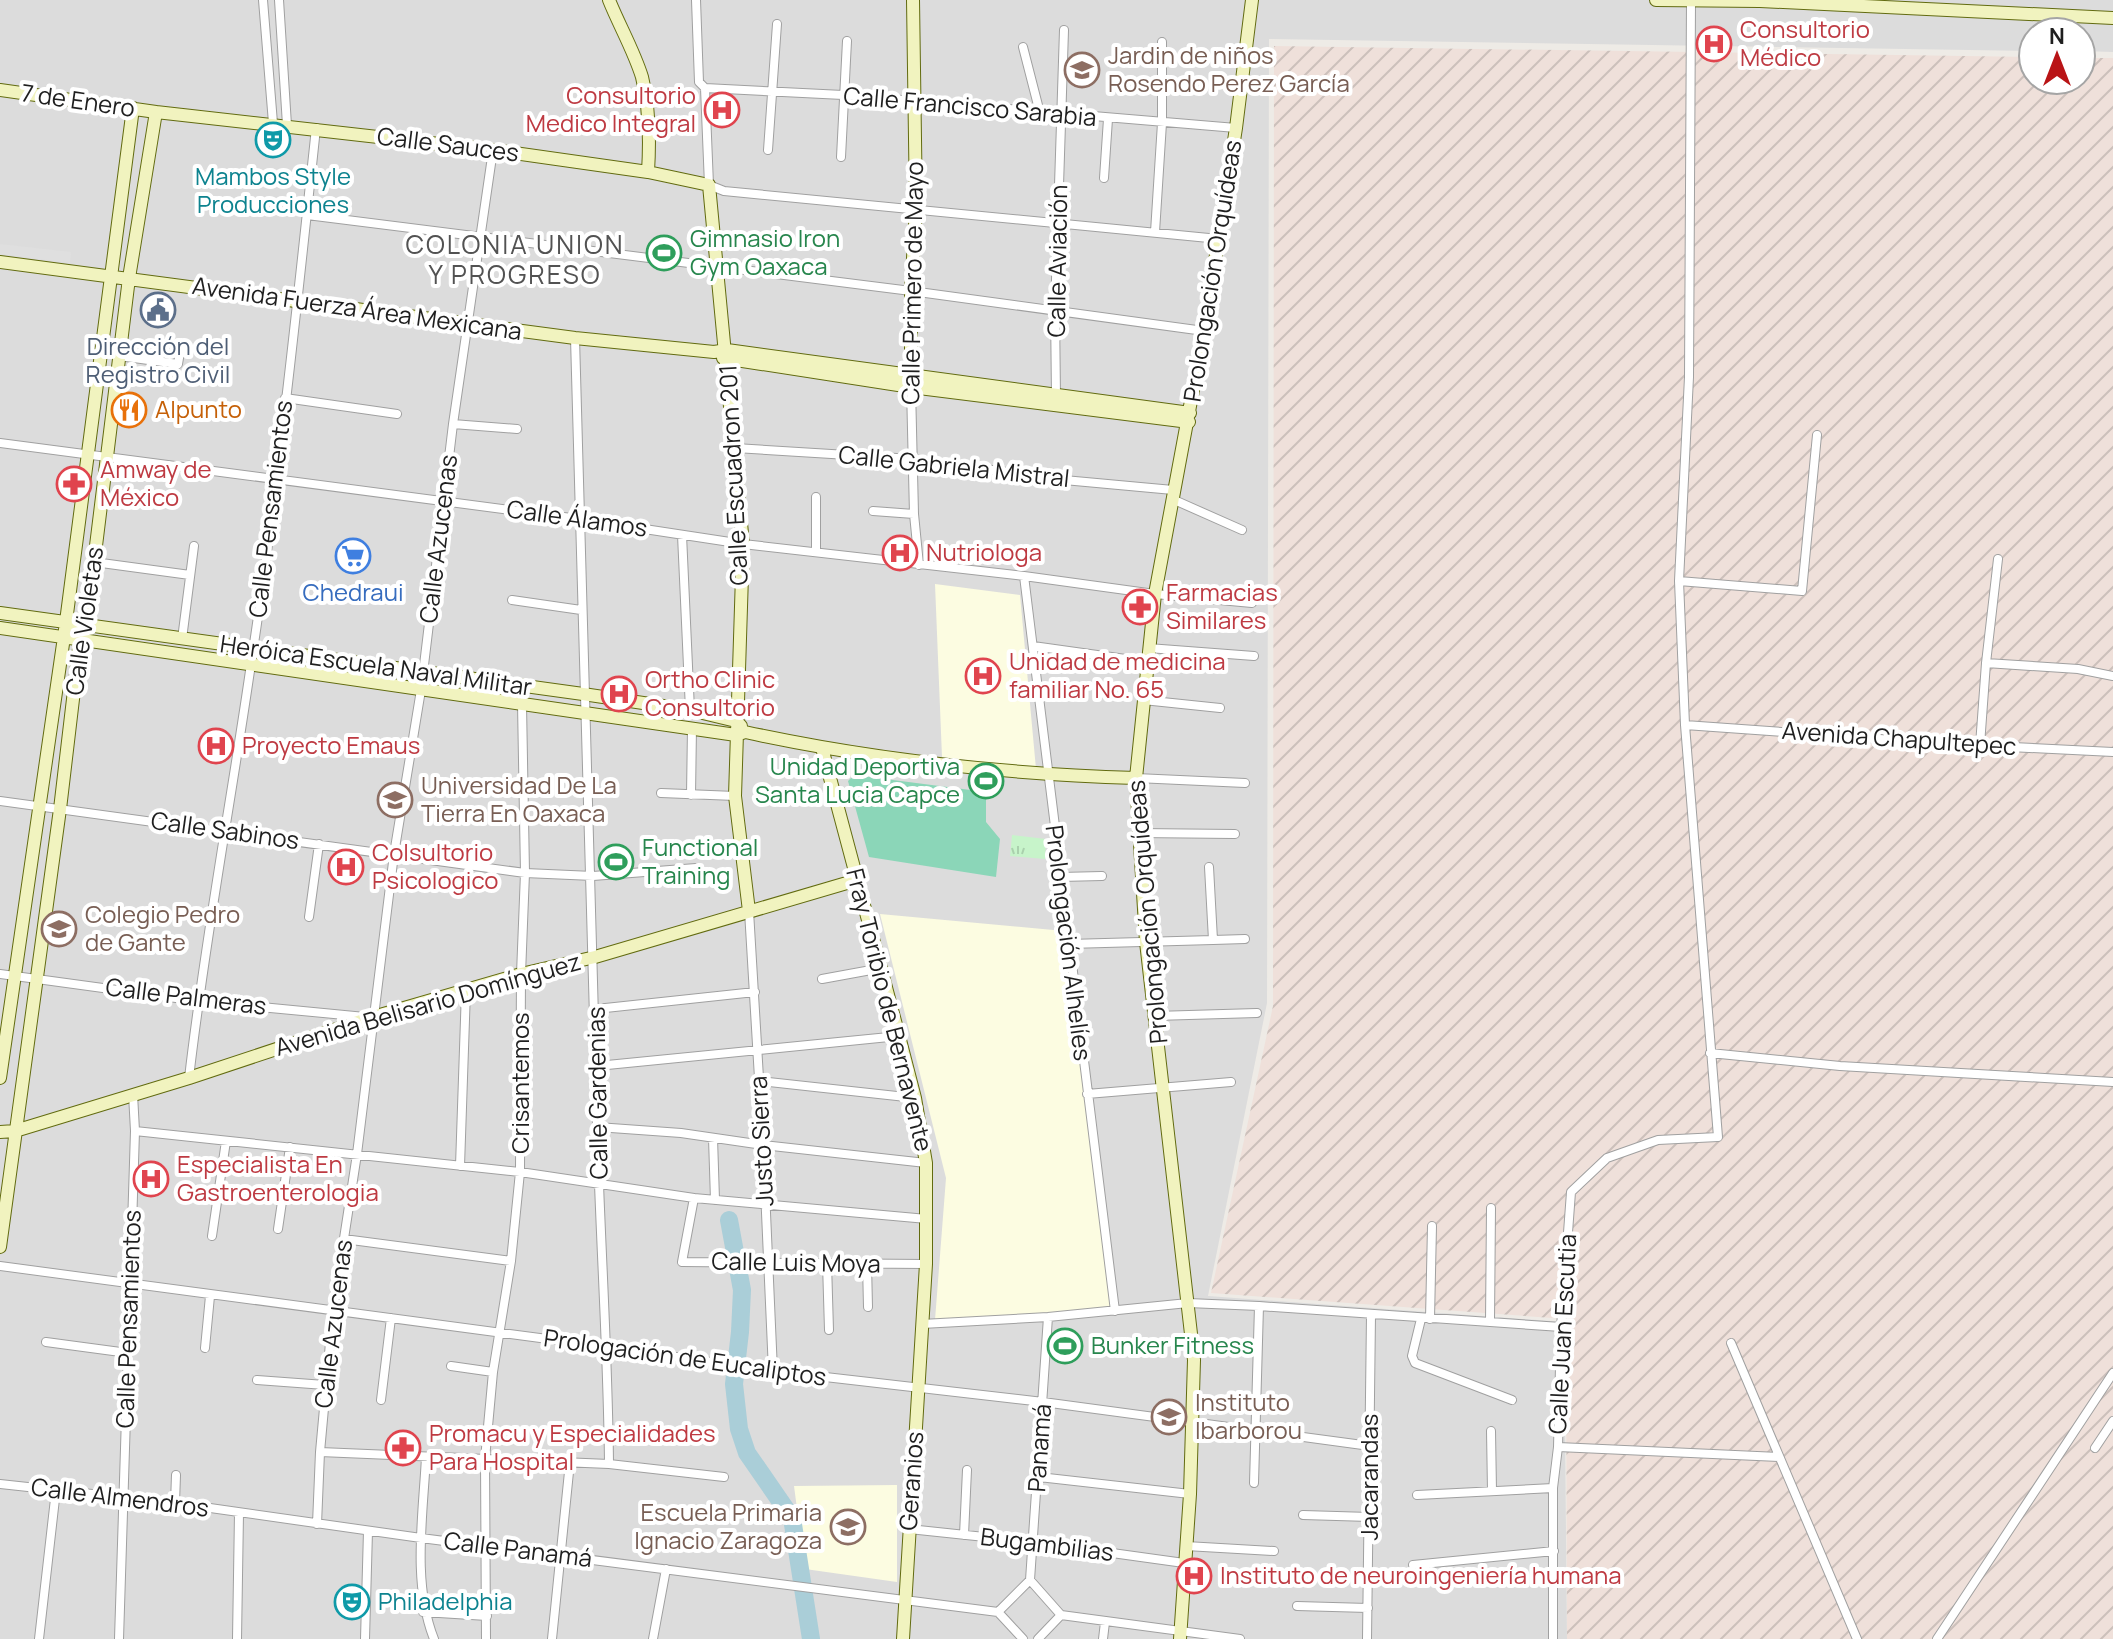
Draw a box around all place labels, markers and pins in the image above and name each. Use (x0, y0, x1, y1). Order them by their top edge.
place label: Consultorio Médico (1740, 12, 1870, 73)
hospital icon: Consultorio Médico (1695, 25, 1733, 63)
place label: Jardin de niños Rosendo Perez García (1108, 38, 1350, 99)
school or university icon: Jardin de niños Rosendo Perez García (1063, 51, 1101, 89)
place label: Consultorio Medico Integral (526, 78, 696, 139)
hospital icon: Consultorio Medico Integral (703, 91, 741, 129)
theatre icon: Mambos Style Producciones (254, 121, 292, 159)
place label: Mambos Style Producciones (195, 159, 351, 220)
place label: Gimnasio Iron Gym Oaxaca (690, 221, 840, 282)
sports icon: Gimnasio Iron Gym Oaxaca (645, 234, 683, 272)
public building icon: Dirección del Registro Civil (139, 291, 177, 329)
place label: Dirección del Registro Civil (86, 329, 230, 390)
restaurant icon: Alpunto (110, 391, 148, 429)
place label: Alpunto (155, 392, 242, 425)
place label: Amway de México (100, 452, 212, 513)
pharmacy icon: Amway de México (55, 465, 93, 503)
hospital icon: Nutriologa (881, 534, 919, 572)
place label: Nutriologa (926, 535, 1042, 568)
supermarket icon: Chedraui (334, 537, 372, 575)
place label: Chedraui (302, 575, 404, 608)
place label: Farmacias Similares (1166, 575, 1278, 636)
pharmacy icon: Farmacias Similares (1121, 588, 1159, 626)
place label: Unidad de medicina familiar No. 65 (1009, 644, 1226, 705)
hospital icon: Unidad de medicina familiar No. 65 (964, 657, 1002, 695)
place label: Ortho Clinic Consultorio (645, 662, 775, 723)
hospital icon: Ortho Clinic Consultorio (600, 675, 638, 713)
hospital icon: Proyecto Emaus (197, 727, 235, 765)
place label: Proyecto Emaus (242, 728, 420, 761)
place label: Unidad Deportiva Santa Lucia Capce (755, 749, 960, 810)
sports icon: Unidad Deportiva Santa Lucia Capce (967, 762, 1005, 800)
place label: Universidad De La Tierra En Oaxaca (421, 768, 617, 829)
school or university icon: Universidad De La Tierra En Oaxaca (376, 781, 414, 819)
place label: Functional Training (642, 830, 758, 891)
place label: Colsultorio Psicologico (372, 835, 499, 896)
sports icon: Functional Training (597, 843, 635, 881)
hospital icon: Colsultorio Psicologico (327, 848, 365, 886)
place label: Colegio Pedro de Gante (85, 897, 240, 958)
school or university icon: Colegio Pedro de Gante (40, 910, 78, 948)
place label: Especialista En Gastroenterologia (177, 1147, 379, 1208)
hospital icon: Especialista En Gastroenterologia (132, 1160, 170, 1198)
sports icon: Bunker Fitness (1046, 1327, 1084, 1365)
place label: Bunker Fitness (1091, 1328, 1254, 1361)
place label: Instituto Ibarborou (1195, 1385, 1302, 1446)
school or university icon: Instituto Ibarborou (1150, 1398, 1188, 1436)
place label: Promacu y Especialidades Para Hospital (429, 1416, 716, 1477)
pharmacy icon: Promacu y Especialidades Para Hospital (384, 1429, 422, 1467)
place label: Escuela Primaria Ignacio Zaragoza (634, 1495, 822, 1556)
school or university icon: Escuela Primaria Ignacio Zaragoza (829, 1508, 867, 1546)
hospital icon: Instituto de neuroingeniería humana (1175, 1557, 1213, 1595)
place label: Instituto de neuroingeniería humana (1220, 1558, 1622, 1591)
theatre icon: Philadelphia (333, 1583, 371, 1621)
place label: Philadelphia (378, 1584, 513, 1617)

